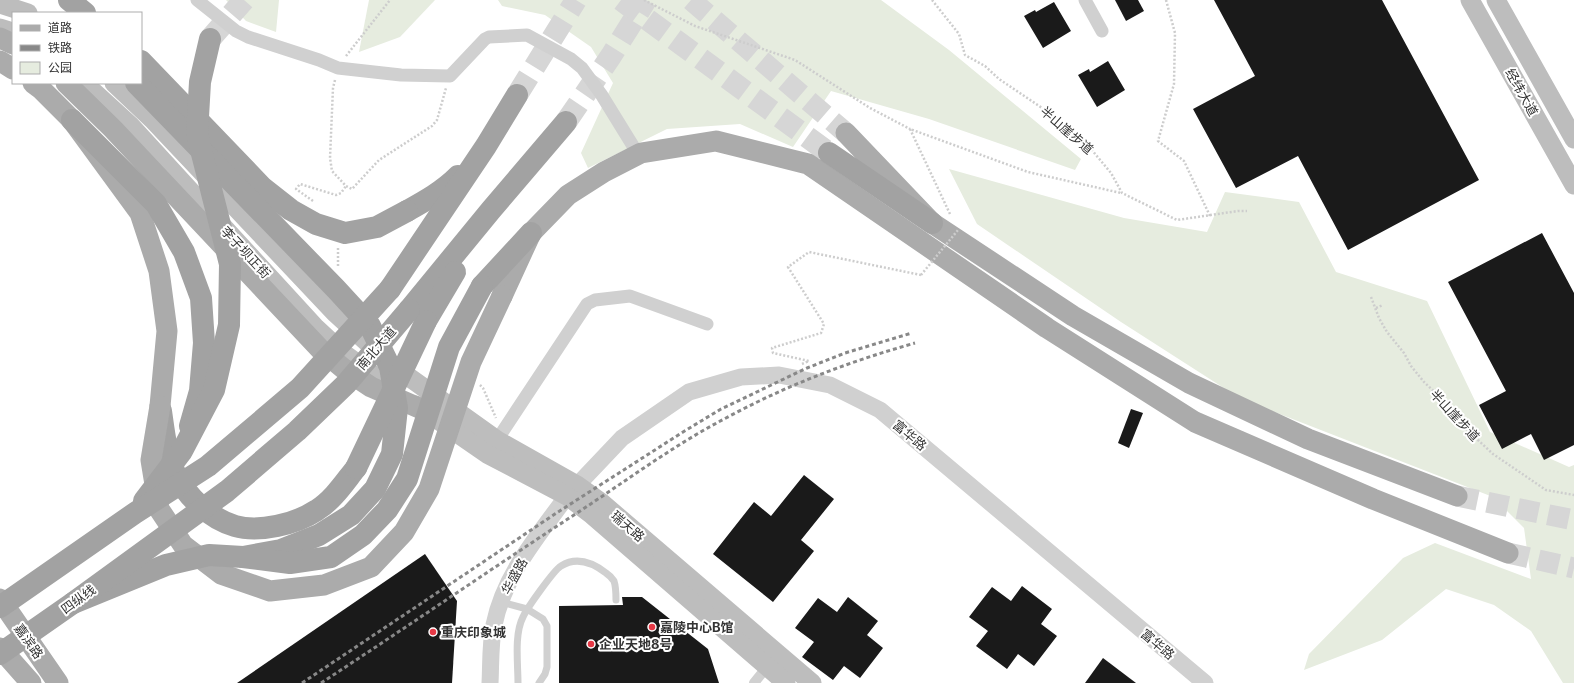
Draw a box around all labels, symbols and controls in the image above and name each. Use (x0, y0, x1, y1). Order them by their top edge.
legend (12, 12, 142, 84)
text: 道路 (48, 20, 72, 35)
text: 铁路 (48, 40, 72, 55)
text: 公园 (48, 60, 72, 75)
street label: 经纬大道 (1502, 65, 1542, 119)
street label: 半山崖步道 (1037, 103, 1097, 157)
street label: 李子坝正街 (218, 223, 274, 281)
street label: 南北大道 (353, 323, 399, 373)
street label: 半山崖步道 (1427, 386, 1483, 444)
street label: 富华路 (890, 416, 930, 454)
street label: 瑞天路 (608, 507, 648, 545)
street label: 华盛路 (498, 555, 530, 597)
street label: 四纵线 (58, 581, 98, 617)
place label: 嘉陵中心B馆 (660, 619, 734, 635)
street label: 嘉滨路 (11, 620, 47, 662)
marker: 嘉陵中心B馆 (647, 622, 657, 632)
place label: 重庆印象城 (441, 624, 506, 640)
street label: 富华路 (1138, 625, 1178, 663)
marker: 重庆印象城 (428, 627, 438, 637)
place label: 企业天地8号 (599, 636, 672, 652)
marker: 企业天地8号 (586, 639, 596, 649)

